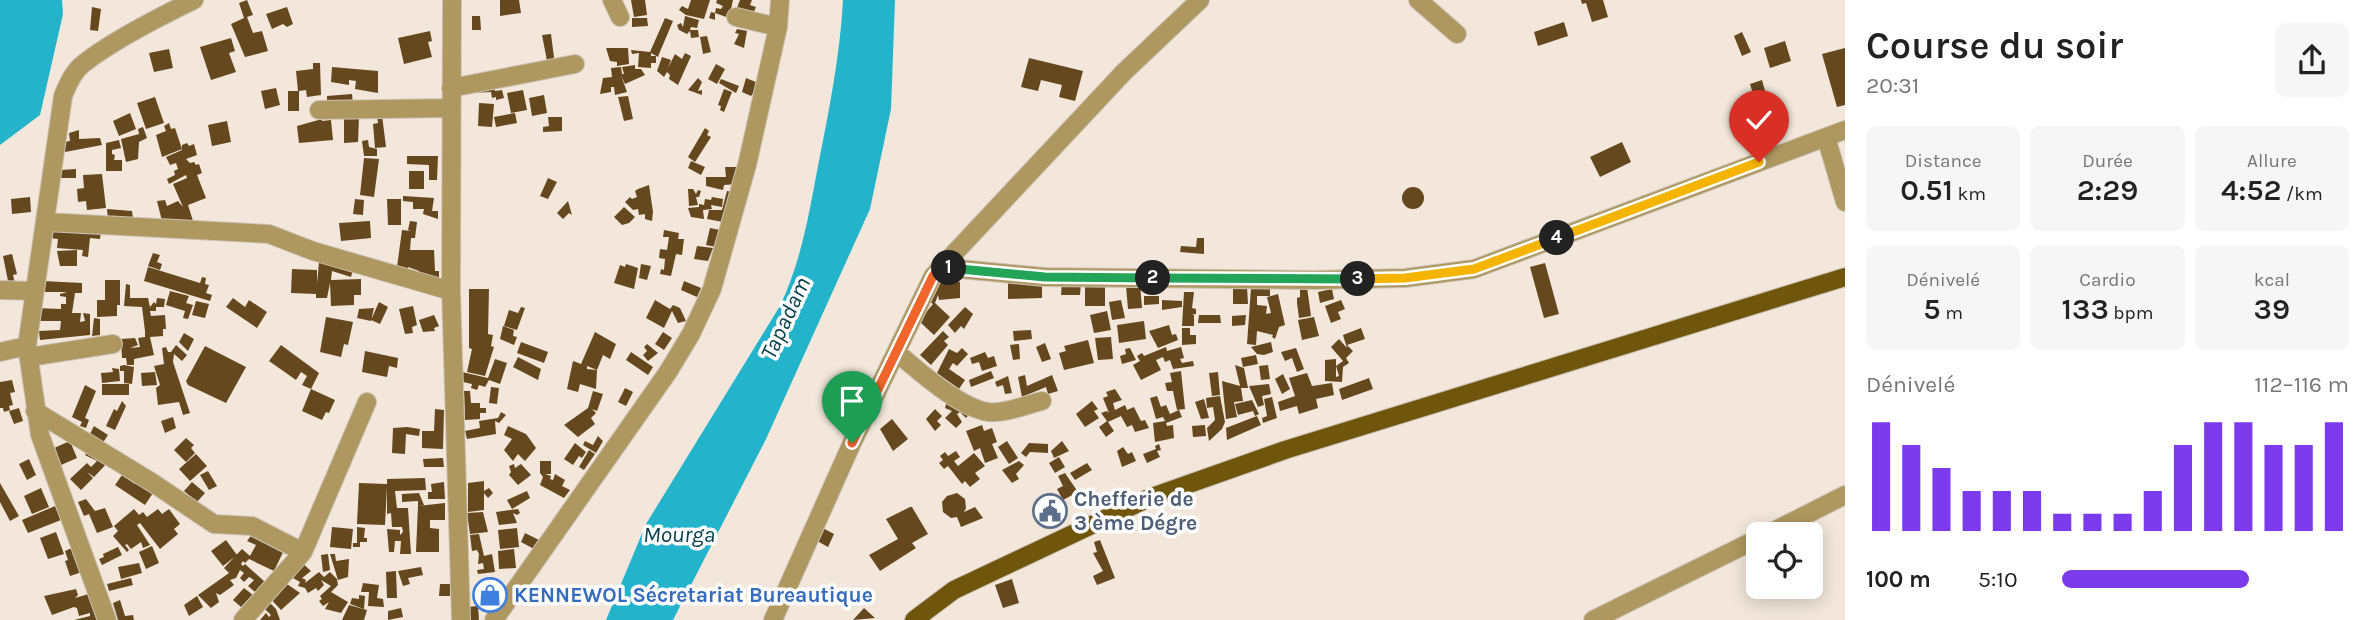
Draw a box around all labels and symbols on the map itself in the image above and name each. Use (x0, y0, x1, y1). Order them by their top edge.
pin (1729, 90, 1789, 162)
pin: 4 (1540, 220, 1574, 256)
pin: 1 (932, 250, 967, 286)
pin: 2 (1136, 260, 1170, 296)
pin: 3 (1340, 262, 1376, 296)
water label: Tapadam (755, 273, 816, 363)
pin (822, 371, 882, 443)
place label: Chefferie de 3 ème Dégre (1074, 487, 1197, 535)
public building icon: Chefferie de 3 ème Dégre (1031, 492, 1069, 530)
water label: Mourga (643, 521, 715, 548)
shop icon: KENNEWOL Sécretariat Bureautique (471, 576, 509, 614)
place label: KENNEWOL Sécretariat Bureautique (514, 583, 873, 608)

